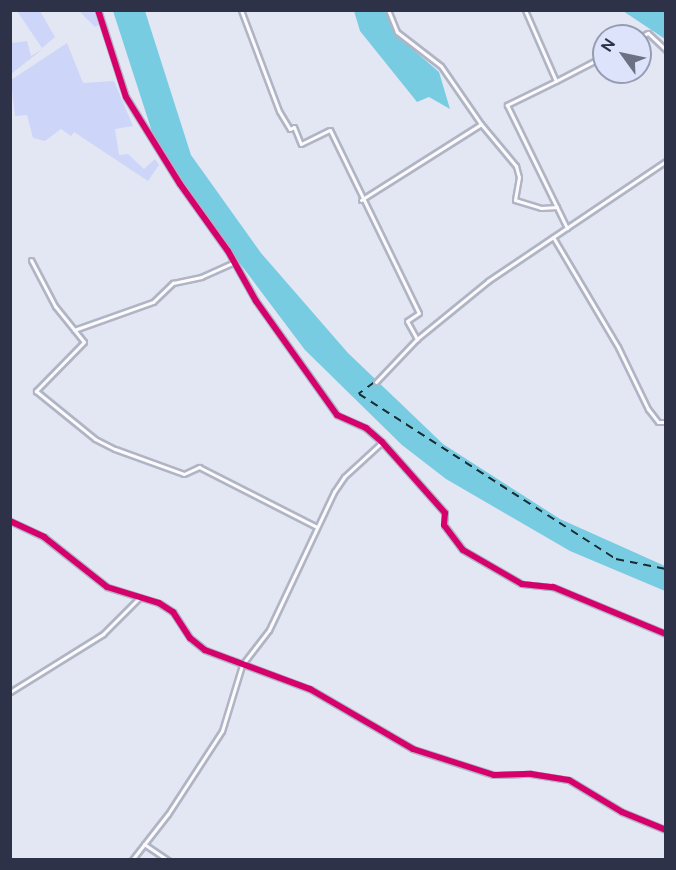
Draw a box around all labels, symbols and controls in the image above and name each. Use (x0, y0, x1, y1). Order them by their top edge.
north arrow (592, 24, 652, 84)
text: N (596, 34, 620, 56)

